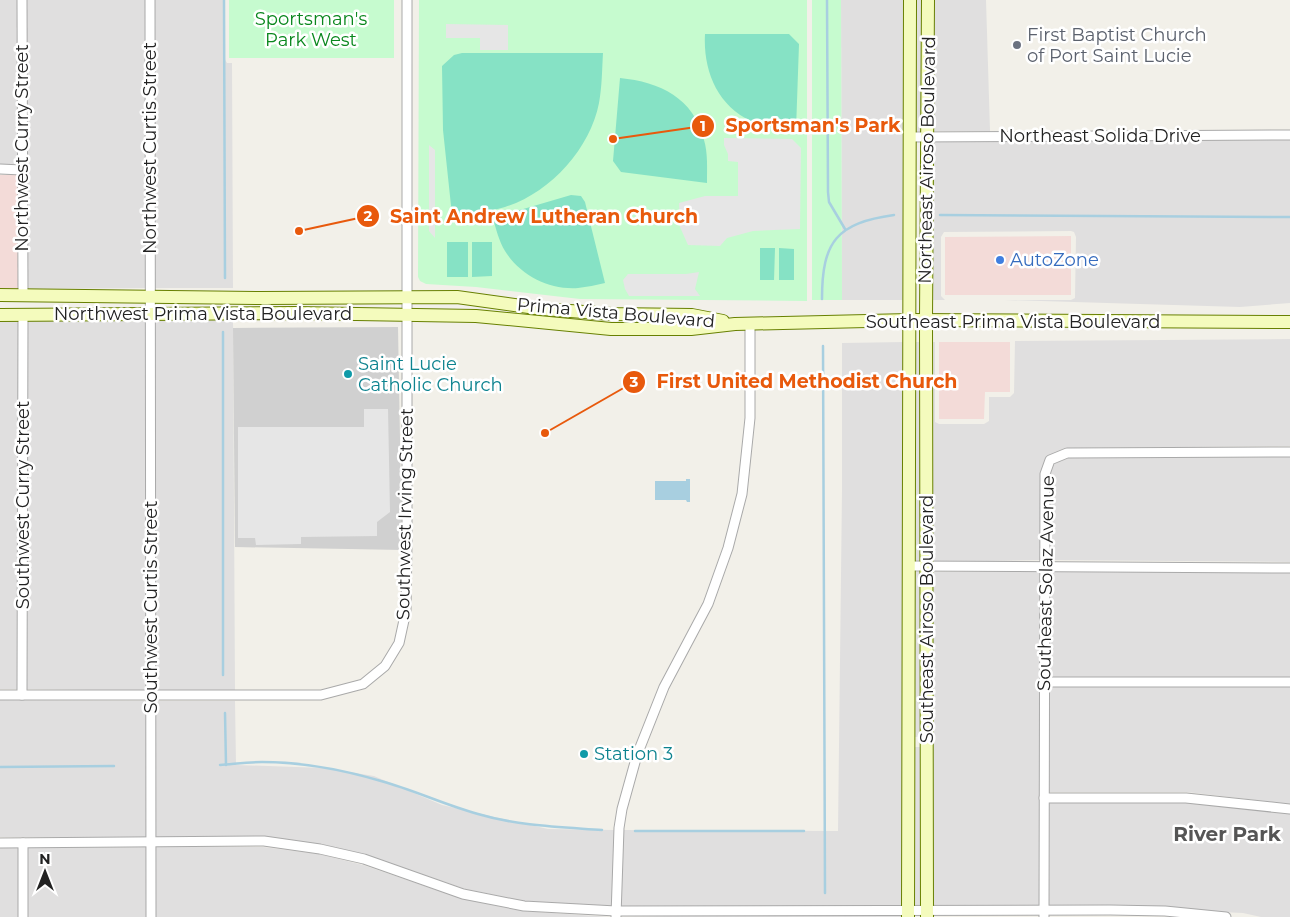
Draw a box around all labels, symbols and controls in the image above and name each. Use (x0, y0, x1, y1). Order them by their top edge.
park label: Sportsman's Park West (255, 8, 367, 51)
place label: First Baptist Church of Port Saint Lucie (1027, 24, 1207, 67)
street label: Northeast Airoso Boulevard (914, 36, 940, 284)
marker: First Baptist Church of Port Saint Lucie (1011, 39, 1023, 51)
street label: Northwest Curtis Street (139, 42, 161, 254)
street label: Northwest Curry Street (11, 44, 33, 252)
callout: Sportsman's Park (691, 109, 911, 143)
text: Sportsman's Park (725, 114, 901, 137)
text: 1 (700, 116, 706, 135)
street label: Northeast Solida Drive (999, 125, 1201, 147)
callout: Saint Andrew Lutheran Church (355, 199, 708, 233)
text: Saint Andrew Lutheran Church (390, 205, 698, 228)
text: 2 (364, 206, 373, 225)
place label: AutoZone (1010, 249, 1099, 271)
marker: AutoZone (994, 254, 1006, 266)
street label: Prima Vista Boulevard (516, 293, 716, 333)
street label: Northwest Prima Vista Boulevard (54, 303, 352, 325)
street label: Southeast Prima Vista Boulevard (866, 311, 1160, 333)
place label: Saint Lucie Catholic Church (358, 353, 503, 396)
callout: First United Methodist Church (621, 365, 967, 399)
marker: Saint Lucie Catholic Church (342, 368, 354, 380)
text: First United Methodist Church (657, 370, 957, 393)
text: 3 (629, 372, 639, 391)
street label: Southwest Curry Street (12, 401, 34, 609)
street label: Southwest Irving Street (392, 408, 418, 620)
street label: Southeast Solaz Avenue (1033, 475, 1059, 691)
street label: Southeast Airoso Boulevard (916, 495, 938, 743)
street label: Southwest Curtis Street (140, 500, 162, 714)
place label: Station 3 (594, 743, 673, 765)
marker: Station 3 (578, 748, 590, 760)
district label: River Park (1173, 822, 1282, 846)
north arrow (20, 847, 70, 897)
text: N (39, 850, 51, 868)

